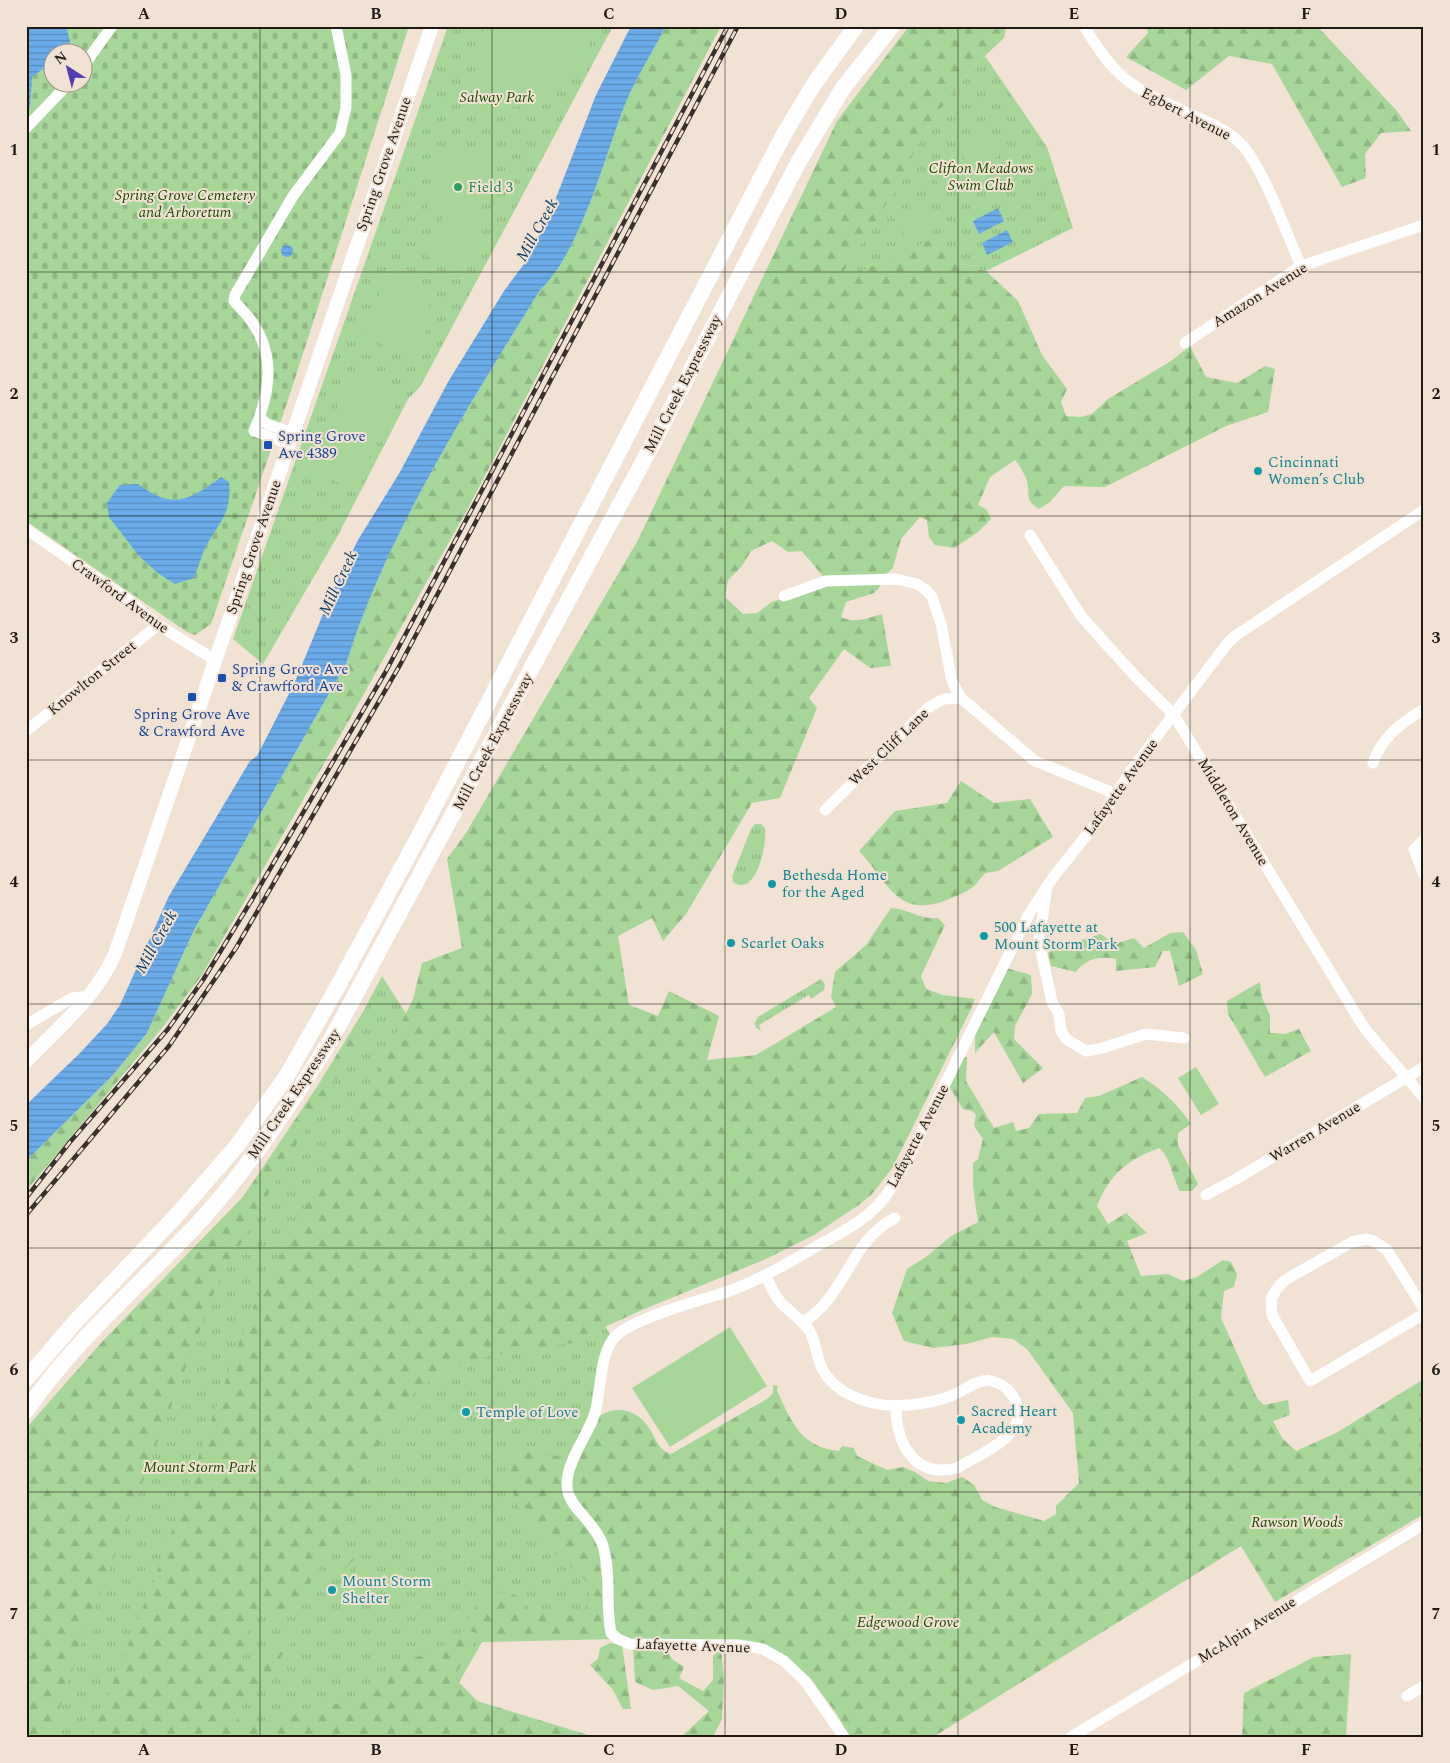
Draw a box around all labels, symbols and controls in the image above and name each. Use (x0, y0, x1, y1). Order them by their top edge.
text: A (138, 2, 151, 26)
text: B (370, 2, 382, 26)
text: C (603, 2, 615, 26)
text: D (835, 2, 848, 26)
text: E (1069, 2, 1079, 26)
text: F (1301, 2, 1311, 26)
north arrow (42, 42, 92, 92)
text: N (50, 46, 71, 70)
street label: Egbert Avenue (1137, 81, 1235, 147)
park label: Salway Park (460, 86, 534, 109)
street label: Spring Grove Avenue (350, 94, 418, 234)
text: 1 (10, 138, 18, 162)
text: 1 (1432, 138, 1440, 162)
park label: Clifton Meadows Swim Club (929, 157, 1034, 197)
place label: Field 3 (468, 176, 514, 199)
marker: Field 3 (452, 181, 464, 193)
park label: Spring Grove Cemetery and Arboretum (115, 184, 255, 224)
water label: Mill Creek (510, 194, 564, 266)
street label: Amazon Avenue (1208, 257, 1312, 333)
street label: Mill Creek Expressway (638, 310, 728, 457)
text: 2 (10, 382, 19, 406)
text: 2 (1432, 382, 1441, 406)
place label: Spring Grove Ave 4389 (278, 425, 366, 465)
marker: Spring Grove Ave 4389 (262, 439, 274, 451)
place label: Cincinnati Women’s Club (1268, 451, 1365, 491)
marker: Cincinnati Women’s Club (1252, 465, 1264, 477)
street label: Spring Grove Avenue (220, 477, 288, 617)
water label: Mill Creek (313, 546, 364, 619)
street label: Crawford Avenue (66, 552, 174, 640)
text: 3 (10, 626, 19, 650)
text: 3 (1432, 626, 1441, 650)
street label: Knowlton Street (43, 635, 141, 721)
place label: Spring Grove Ave & Crawfford Ave (232, 658, 349, 698)
street label: Mill Creek Expressway (447, 669, 539, 815)
marker: Spring Grove Ave & Crawfford Ave (216, 672, 228, 684)
marker: Spring Grove Ave & Crawford Ave (186, 691, 198, 703)
place label: Spring Grove Ave & Crawford Ave (134, 703, 250, 743)
street label: West Cliff Lane (844, 703, 934, 791)
street label: Lafayette Avenue (1078, 734, 1164, 840)
street label: Middleton Avenue (1191, 753, 1275, 871)
place label: Bethesda Home for the Aged (782, 864, 887, 904)
text: 4 (10, 870, 19, 894)
text: 4 (1432, 870, 1441, 894)
marker: Bethesda Home for the Aged (766, 878, 778, 890)
water label: Mill Creek (129, 906, 183, 978)
place label: 500 Lafayette at Mount Storm Park (994, 916, 1118, 956)
marker: 500 Lafayette at Mount Storm Park (978, 930, 990, 942)
place label: Scarlet Oaks (741, 932, 824, 955)
marker: Scarlet Oaks (725, 937, 737, 949)
street label: Mill Creek Expressway (242, 1024, 347, 1164)
street label: Lafayette Avenue (881, 1080, 955, 1192)
street label: Warren Avenue (1265, 1096, 1365, 1168)
text: 5 (10, 1114, 18, 1138)
text: 5 (1432, 1114, 1440, 1138)
text: 6 (10, 1358, 19, 1382)
text: 6 (1432, 1358, 1441, 1382)
place label: Sacred Heart Academy (971, 1400, 1057, 1440)
place label: Temple of Love (476, 1401, 578, 1424)
marker: Temple of Love (460, 1406, 472, 1418)
marker: Sacred Heart Academy (955, 1414, 967, 1426)
park label: Mount Storm Park (143, 1456, 257, 1479)
park label: Rawson Woods (1251, 1511, 1344, 1534)
place label: Mount Storm Shelter (342, 1570, 431, 1610)
marker: Mount Storm Shelter (326, 1584, 338, 1596)
street label: McAlpin Avenue (1193, 1590, 1301, 1670)
text: 7 (10, 1602, 19, 1626)
text: 7 (1432, 1602, 1441, 1626)
park label: Edgewood Grove (857, 1611, 960, 1634)
street label: Lafayette Avenue (635, 1633, 751, 1659)
text: A (138, 1738, 151, 1762)
text: B (370, 1738, 382, 1762)
text: C (603, 1738, 615, 1762)
text: D (835, 1738, 848, 1762)
text: E (1069, 1738, 1079, 1762)
text: F (1301, 1738, 1311, 1762)

